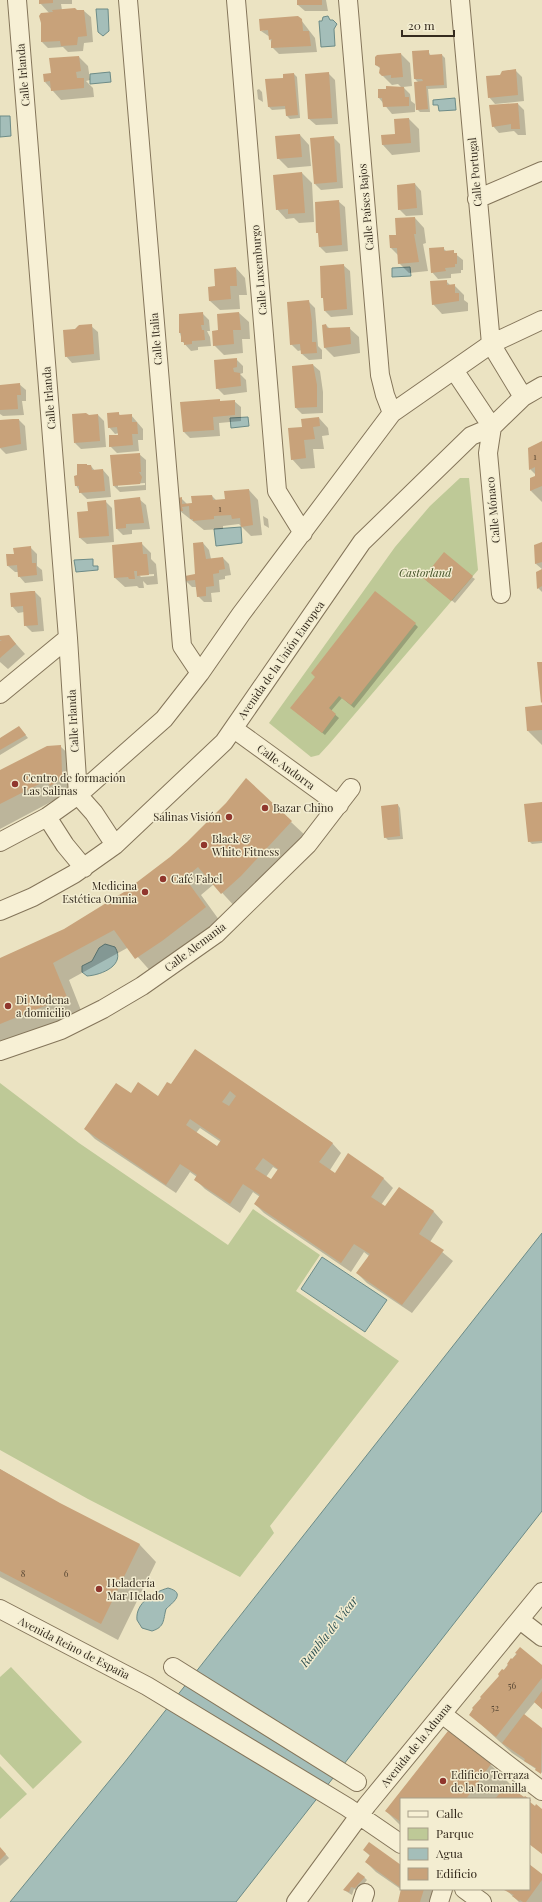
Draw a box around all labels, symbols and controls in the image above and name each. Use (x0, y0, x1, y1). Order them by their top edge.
scale bar (402, 12, 454, 38)
text: 20 m (408, 17, 435, 33)
street label: Calle Irlanda (12, 42, 33, 107)
street label: Calle Portugal (464, 137, 485, 207)
street label: Calle Países Bajos (354, 163, 377, 251)
street label: Calle Luxemburgo (247, 224, 270, 316)
street label: Calle Italia (146, 312, 165, 366)
street label: Calle Irlanda (38, 365, 59, 430)
house number: 1 (533, 450, 537, 462)
street label: Calle Mónaco (482, 476, 503, 544)
house number: 1 (218, 502, 222, 514)
park label: Castorland (399, 565, 452, 580)
street label: Avenida de la Unión Europea (233, 597, 328, 723)
street label: Calle Irlanda (63, 689, 82, 753)
street label: Calle Andorra (254, 740, 319, 793)
place label: Centro de formación Las Salinas (23, 770, 126, 798)
marker: Centro de formación Las Salinas (10, 779, 20, 789)
place label: Bazar Chino (273, 800, 333, 815)
marker: Bazar Chino (260, 803, 270, 813)
place label: Salinas Visión (153, 809, 221, 824)
marker: Salinas Visión (224, 812, 234, 822)
place label: Black & White Fitness (211, 831, 279, 859)
marker: Black & White Fitness (199, 840, 209, 850)
place label: Café Fabel (171, 871, 222, 886)
marker: Café Fabel (158, 874, 168, 884)
place label: Medicina Estética Omnia (62, 878, 138, 906)
marker: Medicina Estética Omnia (140, 887, 150, 897)
street label: Calle Alemania (161, 918, 229, 975)
place label: Di Modena a domicilio (16, 992, 70, 1020)
marker: Di Modena a domicilio (3, 1001, 13, 1011)
house number: 8 (21, 1567, 26, 1579)
house number: 6 (64, 1567, 69, 1579)
place label: Heladería Mar Helado (107, 1575, 164, 1603)
marker: Heladería Mar Helado (94, 1584, 104, 1594)
water label: Rambla de Vícar (295, 1592, 361, 1671)
street label: Avenida Reino de España (15, 1612, 133, 1683)
house number: 56 (508, 1679, 517, 1691)
street label: Avenida de la Aduana (376, 1699, 455, 1791)
house number: 52 (491, 1701, 499, 1713)
place label: Edificio Terraza de la Romanilla (451, 1767, 530, 1795)
marker: Edificio Terraza de la Romanilla (438, 1776, 448, 1786)
legend (400, 1798, 530, 1890)
text: Calle (436, 1805, 463, 1821)
text: Parque (436, 1825, 474, 1841)
text: Agua (435, 1845, 463, 1861)
text: Edificio (436, 1865, 478, 1881)

